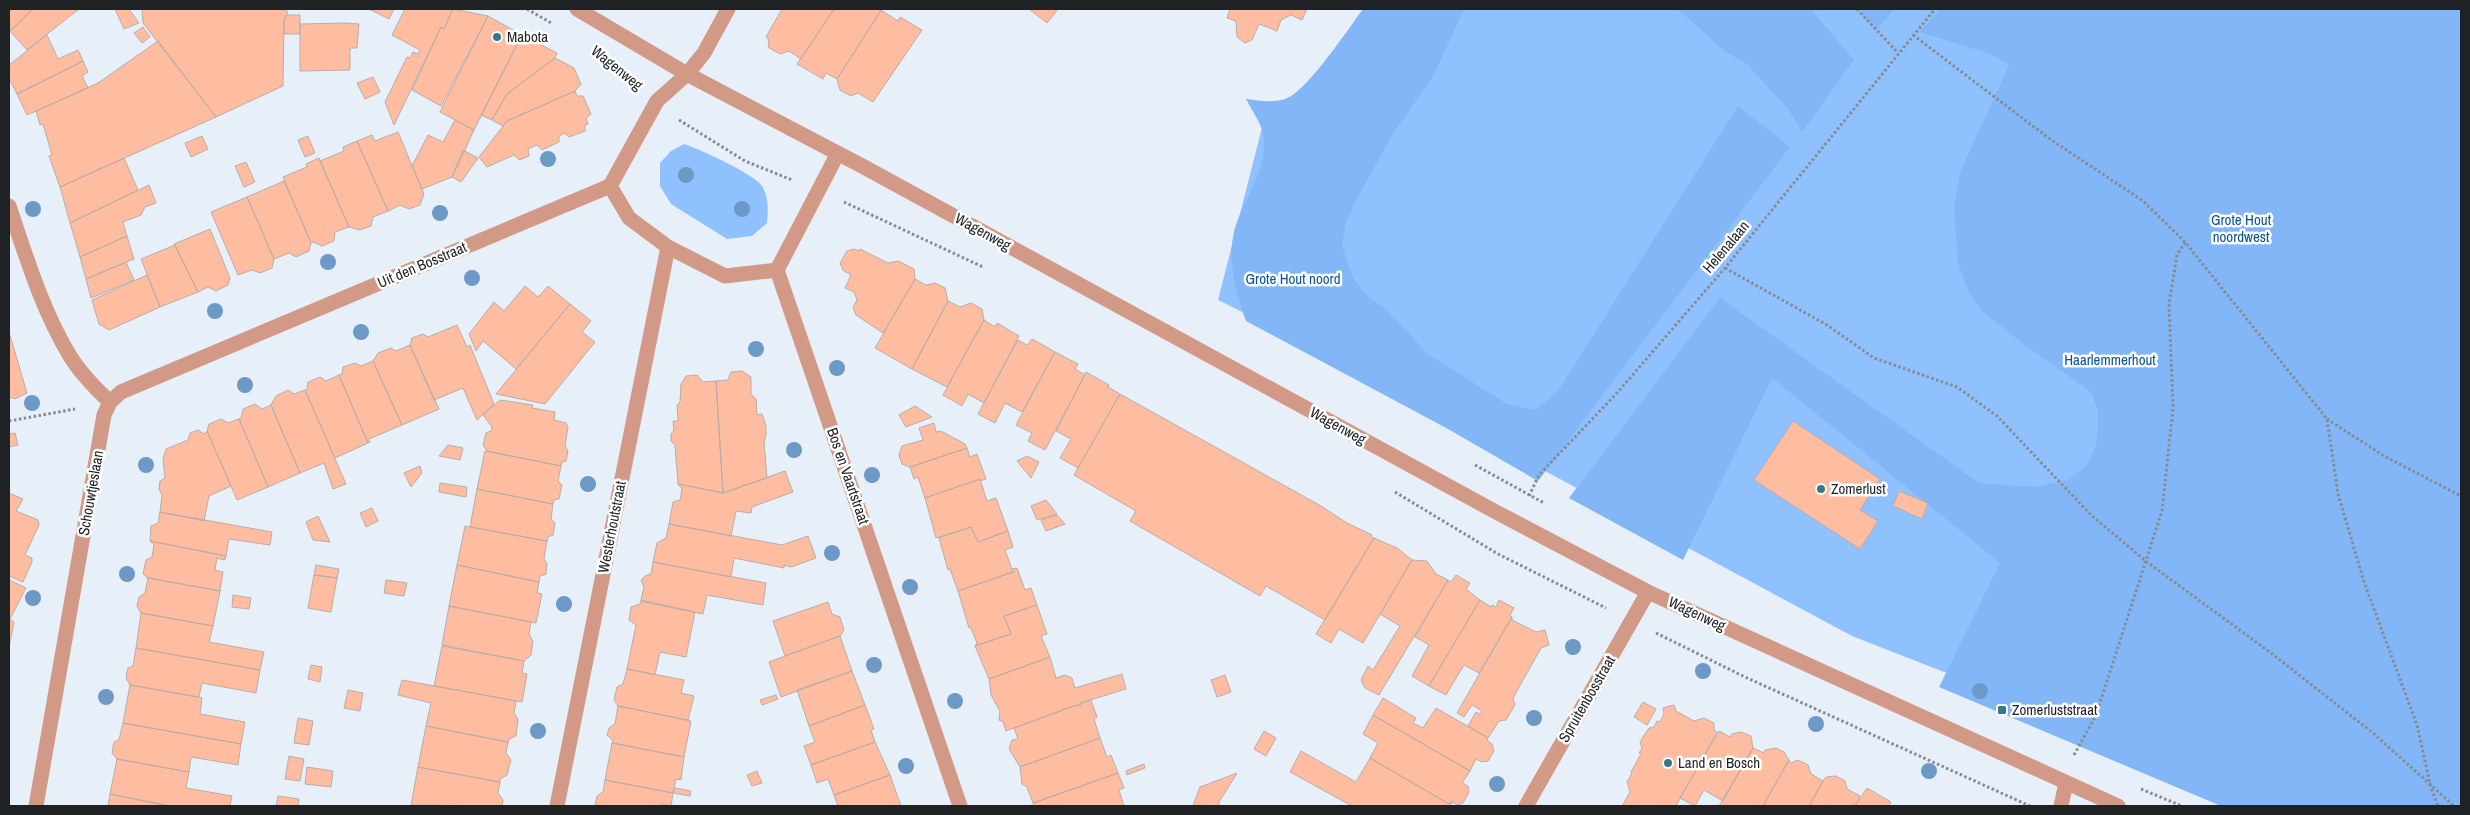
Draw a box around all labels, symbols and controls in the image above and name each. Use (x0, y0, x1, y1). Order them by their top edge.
place label: Mabota (507, 26, 548, 47)
marker: Mabota (491, 31, 503, 43)
street label: Wagenweg (587, 40, 648, 95)
street label: Wagenweg (951, 208, 1015, 256)
park label: Grote Hout noordwest (2211, 209, 2272, 247)
street label: Helenalaan (1698, 216, 1754, 277)
street label: Uit den Bosstraat (374, 236, 470, 293)
park label: Grote Hout noord (1245, 268, 1341, 289)
park label: Haarlemmerhout (2064, 349, 2156, 370)
street label: Wagenweg (1306, 402, 1370, 450)
street label: Bos en Vaartstraat (822, 425, 875, 528)
street label: Schouwtjeslaan (73, 449, 108, 537)
street label: Westerhoutstraat (592, 478, 631, 575)
place label: Zomerlust (1831, 478, 1886, 499)
marker: Zomerlust (1815, 483, 1827, 495)
street label: Wagenweg (1665, 591, 1729, 636)
street label: Spruitenbosstraat (1553, 651, 1620, 746)
place label: Zomerluststraat (2012, 699, 2098, 720)
marker: Zomerluststraat (1996, 704, 2008, 716)
place label: Land en Bosch (1678, 752, 1760, 773)
marker: Land en Bosch (1662, 757, 1674, 769)

